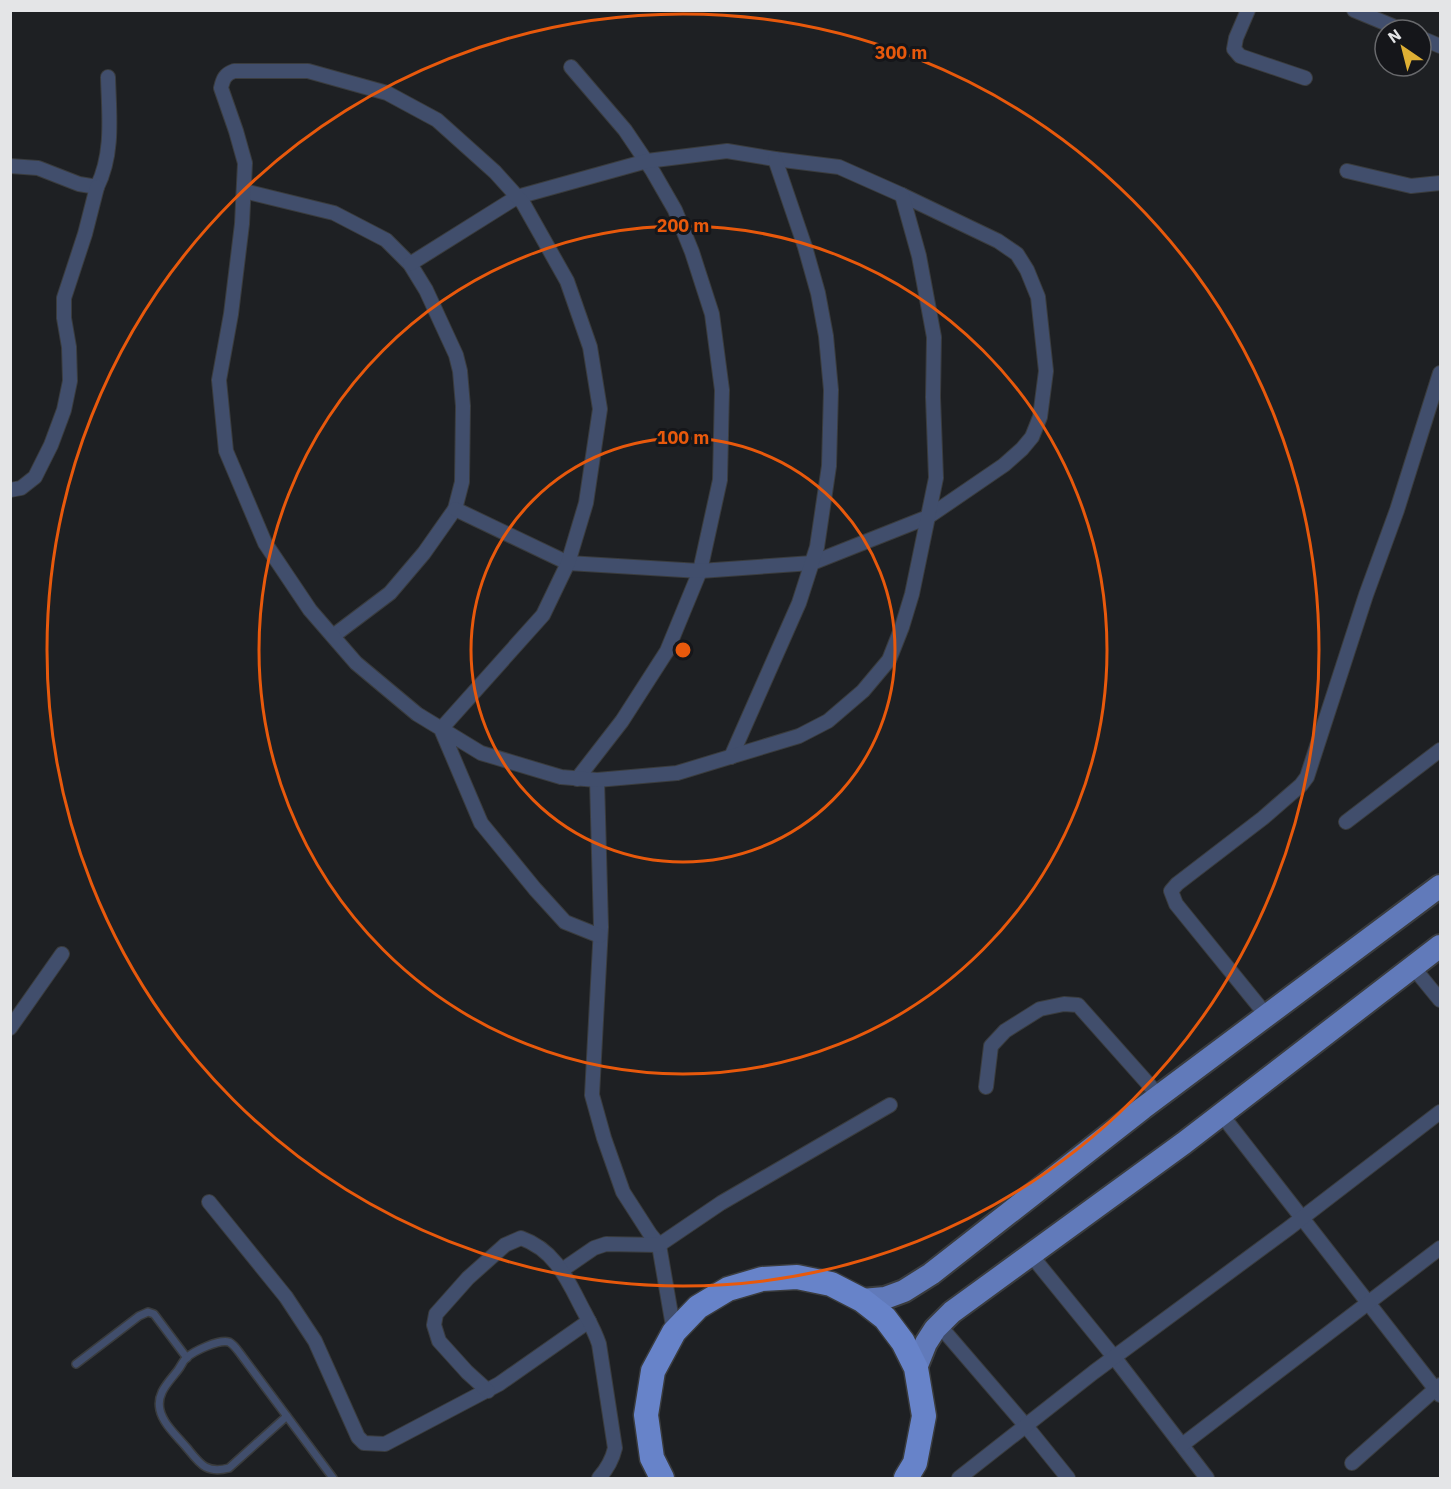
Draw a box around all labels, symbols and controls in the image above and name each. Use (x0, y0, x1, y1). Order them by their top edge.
north arrow (1373, 18, 1433, 78)
text: N (1384, 24, 1405, 47)
text: 300 m (875, 41, 927, 64)
text: 200 m (657, 214, 709, 237)
text: 100 m (657, 426, 709, 449)
centre of rings (673, 640, 693, 660)

